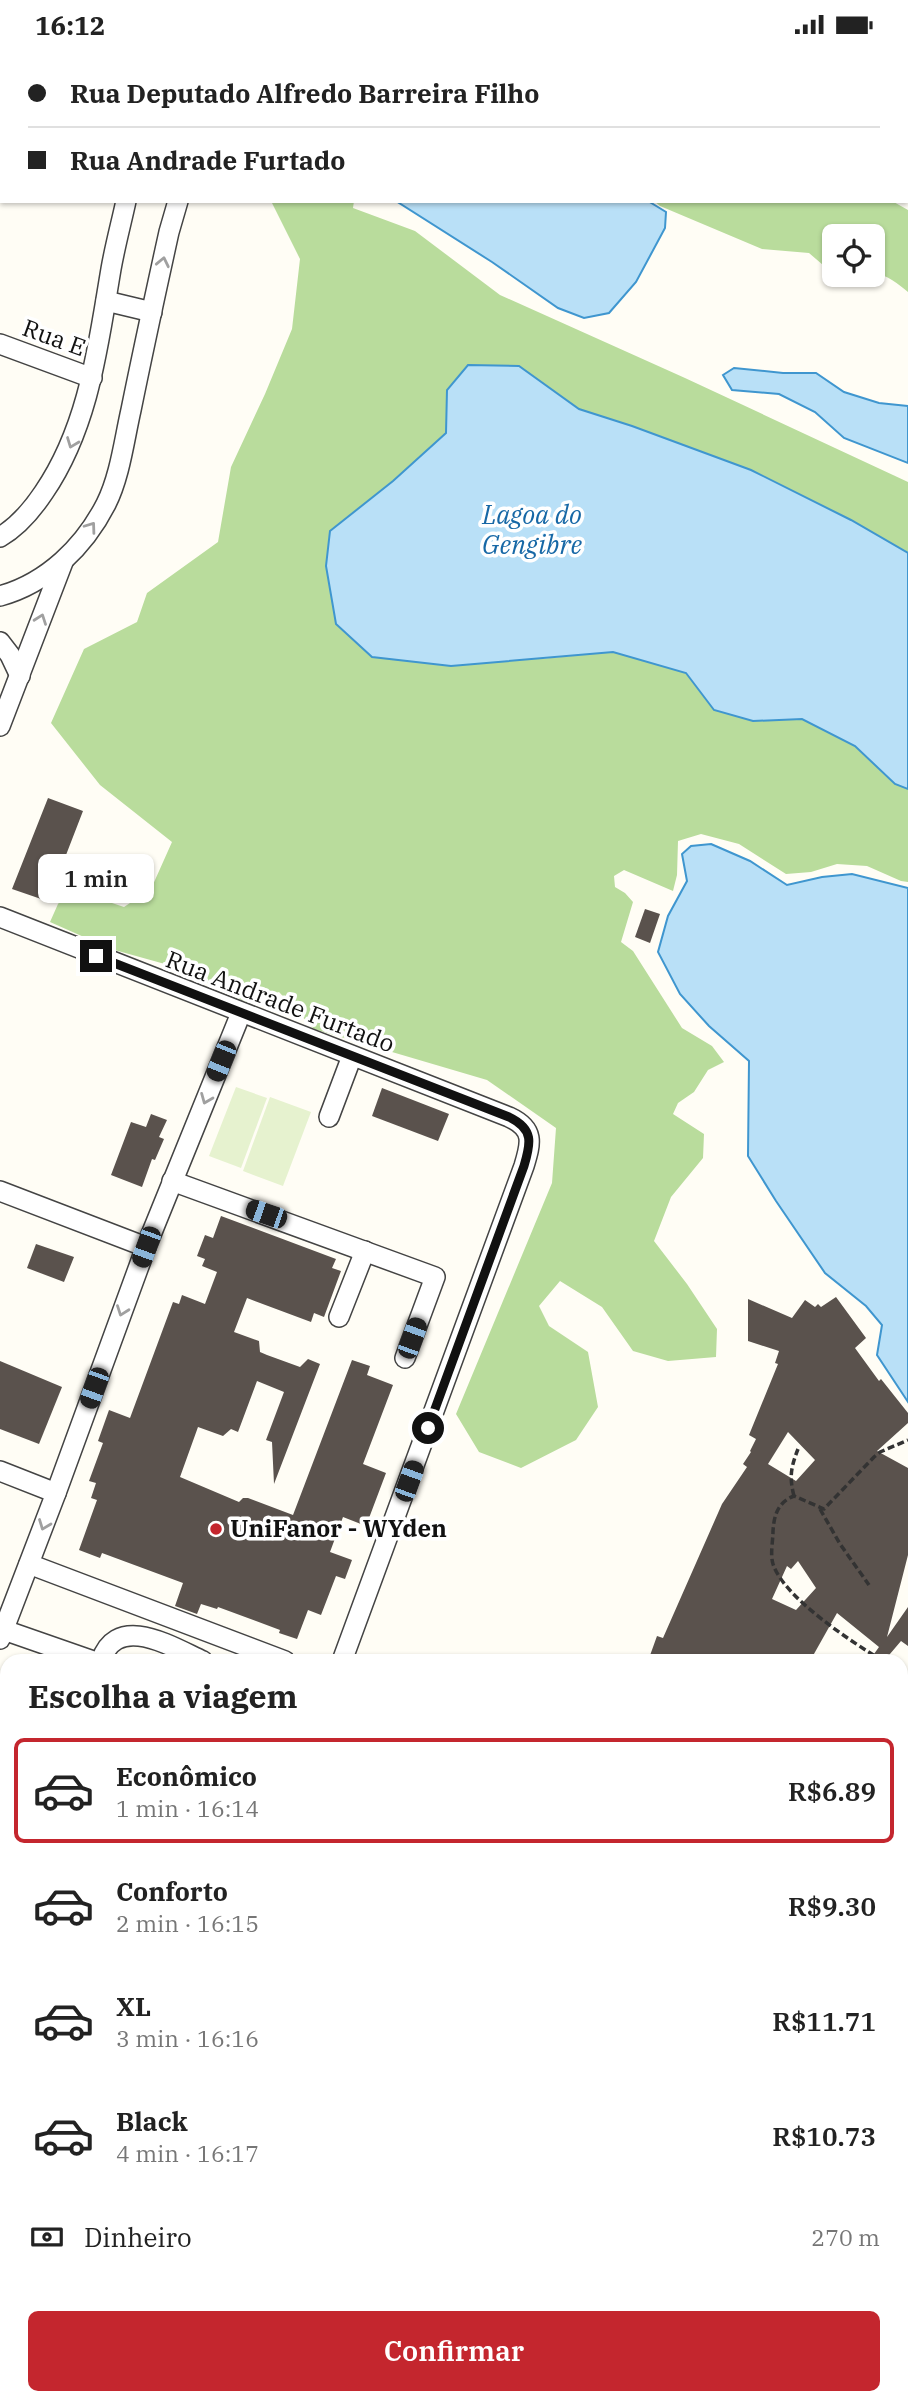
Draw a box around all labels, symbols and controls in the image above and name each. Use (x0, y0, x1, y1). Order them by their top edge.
text: 16:12 (35, 8, 105, 42)
text: Rua Deputado Alfredo Barreira Filho (70, 76, 539, 110)
text: Rua Andrade Furtado (70, 143, 345, 177)
map controls (822, 224, 885, 287)
button: locate (822, 224, 885, 287)
one-way arrow (154, 256, 169, 268)
street label: Rua E (18, 311, 90, 363)
one-way arrow (66, 436, 80, 448)
water label: Lagoa do Gengibre (481, 497, 583, 561)
one-way arrow (83, 522, 95, 535)
one-way arrow (33, 614, 47, 626)
callout: 1 min (38, 855, 154, 904)
text: 1 min (64, 863, 128, 893)
route end (80, 940, 112, 972)
street label: Rua Andrade Furtado (161, 943, 399, 1059)
car (204, 1038, 239, 1084)
one-way arrow (200, 1093, 214, 1105)
car (243, 1197, 290, 1231)
car (129, 1224, 164, 1270)
one-way arrow (116, 1304, 130, 1316)
car (395, 1315, 430, 1361)
car (77, 1365, 112, 1411)
route start (412, 1412, 444, 1444)
car (392, 1458, 427, 1504)
place label: UniFanor - WYden (230, 1512, 447, 1544)
one-way arrow (38, 1518, 52, 1530)
marker: UniFanor - WYden (208, 1521, 224, 1537)
text: Escolha a viagem (28, 1675, 298, 1717)
icon: car (32, 1759, 95, 1822)
text: Econômico (116, 1759, 257, 1793)
text: R$6.89 (788, 1774, 876, 1808)
text: 1 min · 16:14 (116, 1793, 259, 1823)
icon: car (32, 1874, 95, 1937)
text: Conforto (116, 1874, 228, 1908)
text: R$9.30 (788, 1889, 876, 1923)
text: 2 min · 16:15 (116, 1908, 259, 1938)
icon: car (32, 1989, 95, 2052)
text: XL (116, 1989, 151, 2023)
text: R$11.71 (772, 2004, 876, 2038)
text: 3 min · 16:16 (116, 2023, 259, 2053)
icon: car (32, 2104, 95, 2167)
text: Black (116, 2104, 188, 2138)
text: R$10.73 (772, 2119, 876, 2153)
text: 4 min · 16:17 (116, 2138, 259, 2168)
icon: cash (28, 2218, 66, 2256)
text: Dinheiro (84, 2220, 192, 2254)
text: 270 m (811, 2222, 880, 2252)
button: Confirmar (28, 2311, 880, 2391)

